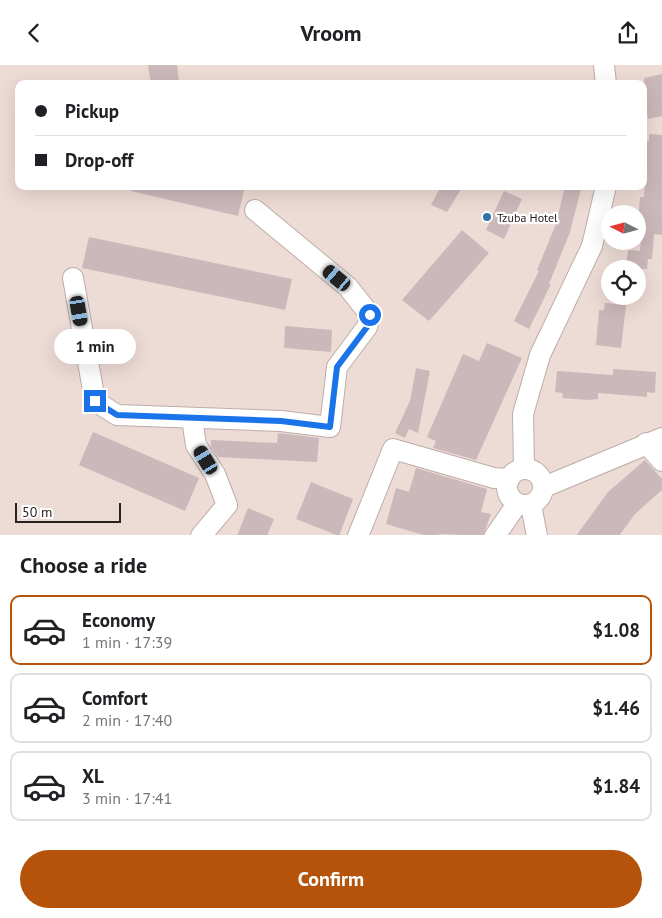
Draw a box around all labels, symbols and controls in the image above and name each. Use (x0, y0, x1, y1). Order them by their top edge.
icon: back (20, 19, 48, 47)
text: Vroom (300, 19, 362, 47)
icon: share (614, 19, 642, 47)
text: Pickup (65, 99, 119, 123)
text: Drop-off (65, 148, 133, 172)
north arrow (601, 205, 646, 250)
map controls (601, 205, 646, 305)
place label: Tzuba Hotel (497, 210, 558, 225)
marker: Tzuba Hotel (481, 211, 493, 223)
button: locate (601, 260, 646, 305)
car (320, 263, 353, 293)
car (69, 295, 88, 327)
route start (359, 304, 381, 326)
callout: 1 min (54, 329, 136, 363)
text: 1 min (75, 336, 115, 356)
route end (84, 390, 106, 412)
car (191, 443, 220, 477)
scale bar (15, 501, 121, 524)
text: 50 m (22, 503, 52, 521)
text: Choose a ride (20, 551, 147, 579)
icon: car (22, 608, 67, 653)
text: Economy (82, 608, 155, 632)
text: $1.08 (592, 618, 640, 642)
text: 1 min · 17:39 (82, 632, 172, 652)
icon: car (22, 686, 67, 731)
text: Comfort (82, 686, 148, 710)
text: $1.46 (592, 696, 640, 720)
text: 2 min · 17:40 (82, 710, 172, 730)
icon: car (22, 764, 67, 809)
text: XL (82, 764, 104, 788)
text: $1.84 (592, 774, 640, 798)
text: 3 min · 17:41 (82, 788, 172, 808)
button: Confirm (20, 850, 642, 908)

